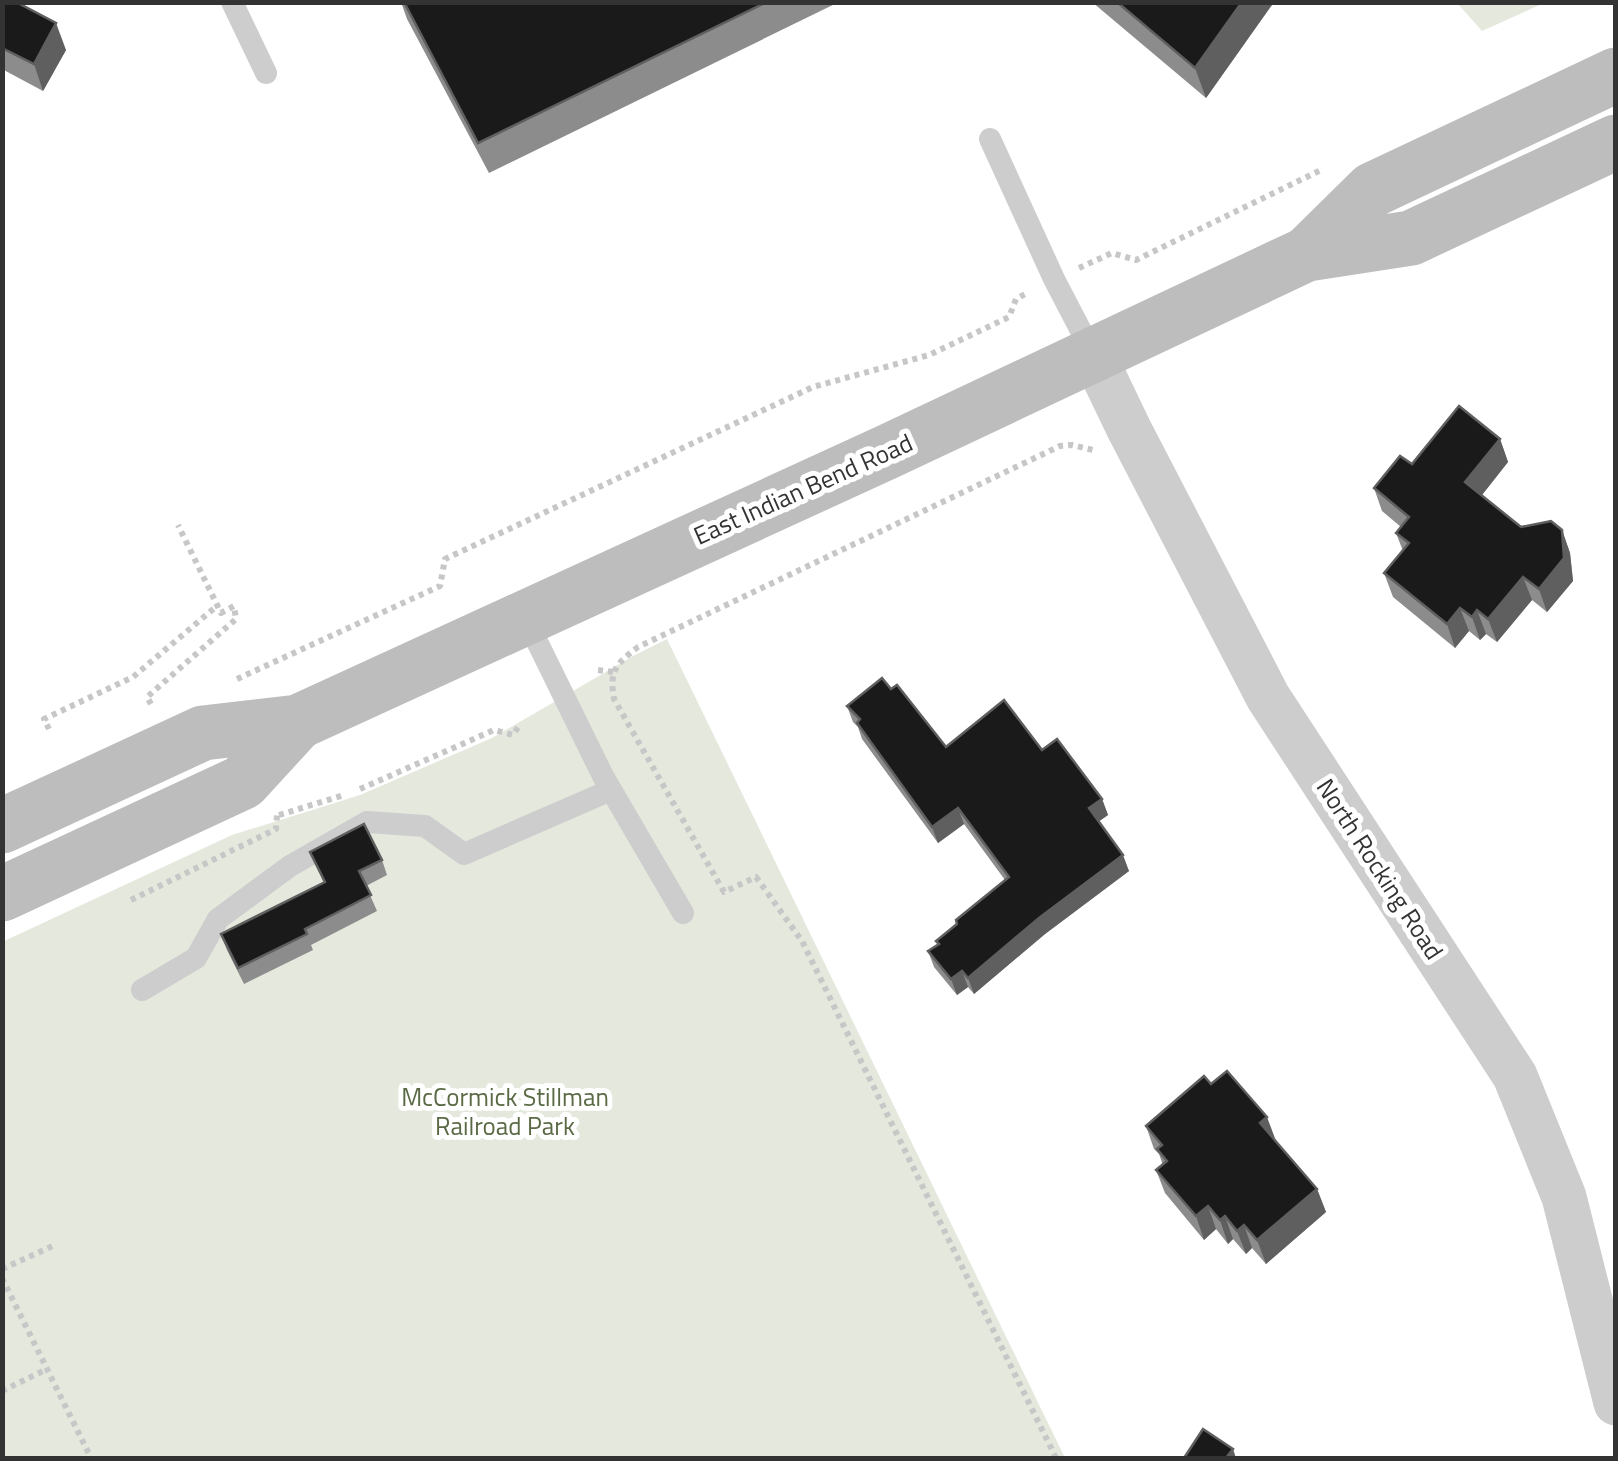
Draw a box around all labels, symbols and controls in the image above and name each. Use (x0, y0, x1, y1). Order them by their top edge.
street label: East Indian Bend Road (687, 424, 919, 554)
street label: North Rocking Road (1307, 771, 1453, 967)
park label: McCormick Stillman Railroad Park (401, 1078, 609, 1145)

